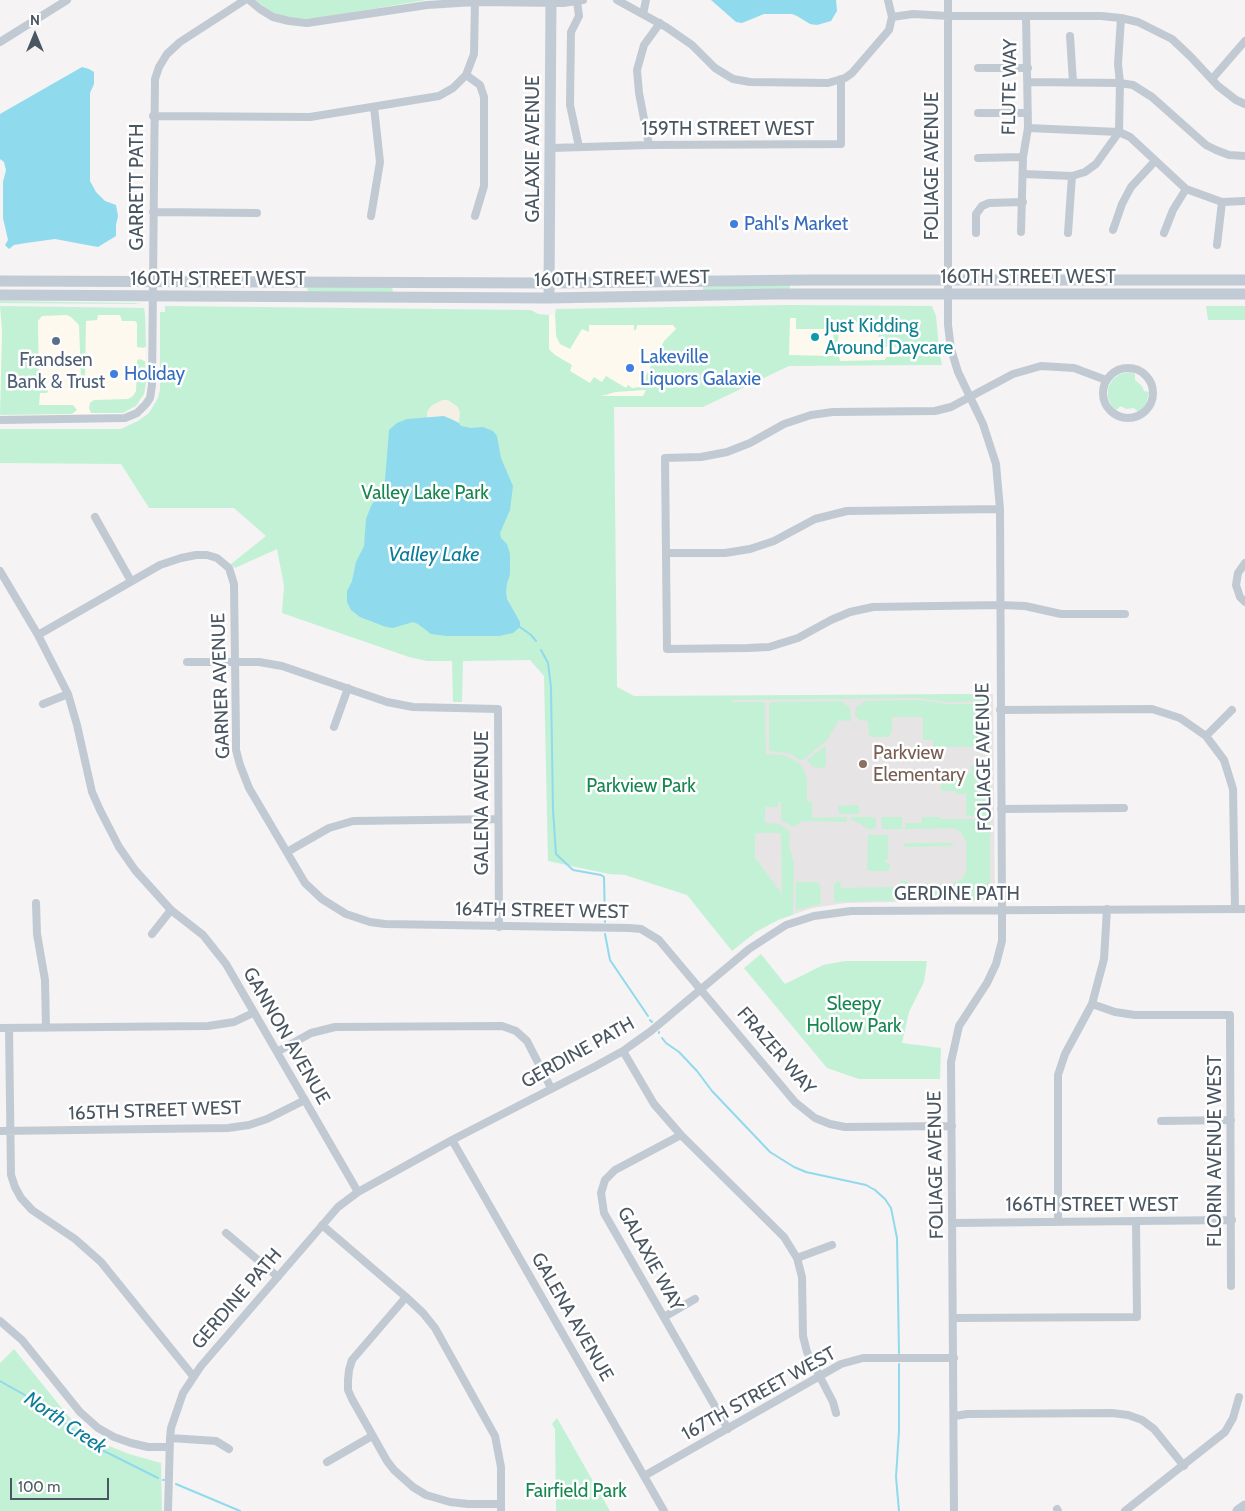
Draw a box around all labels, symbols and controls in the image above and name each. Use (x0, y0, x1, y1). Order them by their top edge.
north arrow (10, 10, 60, 60)
text: N (30, 11, 40, 29)
street label: FLUTE WAY (998, 39, 1022, 135)
street label: GALAXIE AVENUE (522, 75, 544, 223)
street label: FOLIAGE AVENUE (921, 92, 943, 240)
street label: 159TH STREET WEST (642, 118, 814, 140)
street label: GARRETT PATH (126, 124, 148, 250)
place label: Pahl's Market (744, 213, 848, 235)
marker: Pahl's Market (728, 218, 740, 230)
street label: 160TH STREET WEST (534, 266, 710, 292)
street label: 160TH STREET WEST (940, 266, 1116, 288)
street label: 160TH STREET WEST (130, 268, 306, 290)
place label: Just Kidding Around Daycare (825, 315, 953, 359)
marker: Just Kidding Around Daycare (809, 331, 821, 343)
marker: Frandsen Bank & Trust (50, 335, 62, 347)
place label: Lakeville Liquors Galaxie (640, 346, 761, 390)
place label: Frandsen Bank & Trust (7, 349, 105, 393)
marker: Lakeville Liquors Galaxie (624, 362, 636, 374)
place label: Holiday (124, 363, 185, 385)
marker: Holiday (108, 368, 120, 380)
park label: Valley Lake Park (361, 482, 489, 504)
water label: Valley Lake (389, 543, 479, 567)
street label: GARNER AVENUE (207, 613, 235, 759)
street label: FOLIAGE AVENUE (971, 683, 997, 831)
street label: GALENA AVENUE (471, 731, 493, 875)
place label: Parkview Elementary (873, 742, 966, 786)
marker: Parkview Elementary (857, 758, 869, 770)
park label: Parkview Park (586, 775, 696, 797)
street label: GERDINE PATH (894, 883, 1020, 905)
street label: 164TH STREET WEST (455, 898, 629, 924)
street label: GANNON AVENUE (238, 964, 334, 1108)
park label: Sleepy Hollow Park (806, 993, 902, 1037)
street label: FRAZER WAY (732, 1003, 820, 1099)
street label: GERDINE PATH (517, 1013, 639, 1093)
street label: FLORIN AVENUE WEST (1204, 1055, 1226, 1247)
street label: FOLIAGE AVENUE (923, 1091, 949, 1239)
street label: 165TH STREET WEST (68, 1097, 242, 1125)
street label: 166TH STREET WEST (1006, 1194, 1178, 1216)
street label: GALAXIE WAY (612, 1203, 688, 1315)
street label: GERDINE PATH (187, 1244, 287, 1354)
street label: GALENA AVENUE (526, 1249, 618, 1385)
street label: 167TH STREET WEST (678, 1342, 840, 1446)
water label: North Creek (19, 1387, 111, 1459)
scale bar (12, 1468, 111, 1500)
text: 100 m (18, 1478, 60, 1496)
park label: Fairfield Park (525, 1480, 627, 1502)

